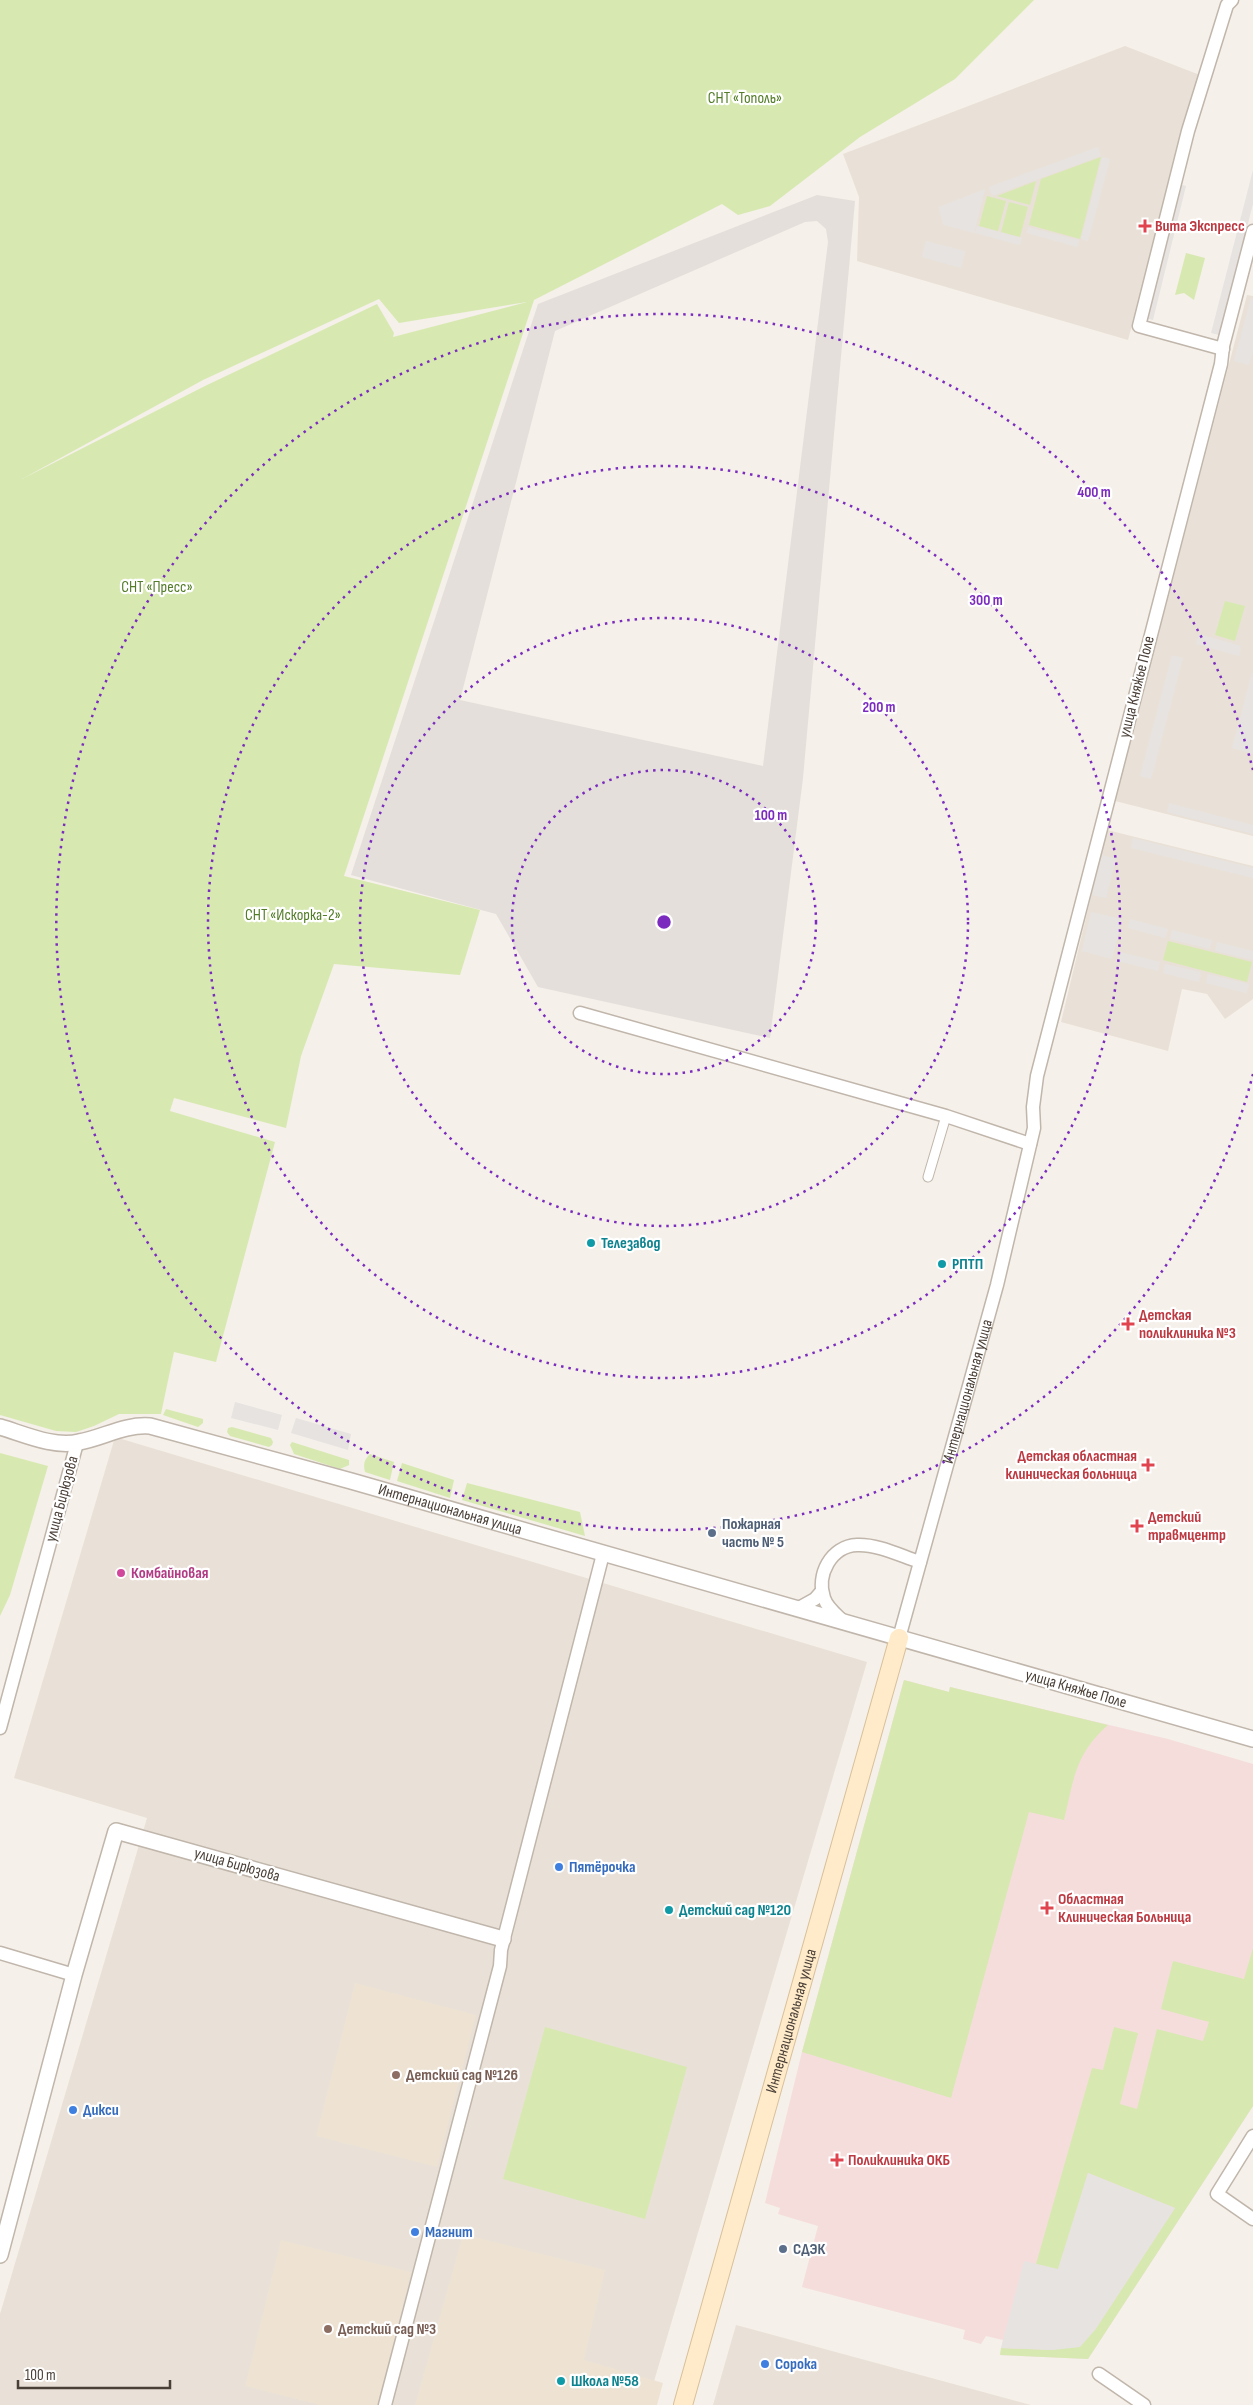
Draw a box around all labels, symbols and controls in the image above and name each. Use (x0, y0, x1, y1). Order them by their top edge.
park label: СНТ «Тополь» (708, 89, 782, 108)
place label: Вита Экспресс (1155, 217, 1245, 236)
marker: Вита Экспресс (1139, 220, 1151, 232)
text: 400 m (1077, 483, 1111, 502)
park label: СНТ «Пресс» (121, 578, 193, 597)
text: 300 m (969, 591, 1003, 610)
street label: улица Княжье Поле (1115, 634, 1159, 740)
text: 200 m (862, 698, 896, 717)
text: 100 m (755, 806, 787, 825)
park label: СНТ «Искорка-2» (245, 906, 341, 925)
centre of rings (655, 913, 673, 931)
place label: Телезавод (601, 1234, 661, 1253)
marker: Телезавод (585, 1237, 597, 1249)
place label: РПТП (952, 1255, 983, 1274)
marker: РПТП (936, 1258, 948, 1270)
place label: Детская поликлиника №3 (1139, 1306, 1236, 1343)
street label: Интернациональная улица (938, 1317, 997, 1466)
marker: Детская поликлиника №3 (1121, 1317, 1135, 1331)
place label: Детская областная клиническая больница (1005, 1447, 1137, 1484)
street label: улица Бирюзова (41, 1454, 83, 1544)
marker: Детская областная клиническая больница (1141, 1458, 1155, 1472)
street label: Интернациональная улица (376, 1480, 524, 1539)
place label: Детский травмцентр (1148, 1508, 1226, 1545)
place label: Пожарная часть № 5 (722, 1515, 784, 1552)
marker: Детский травмцентр (1130, 1519, 1144, 1533)
marker: Пожарная часть № 5 (706, 1527, 718, 1539)
place label: Комбайновая (131, 1564, 209, 1583)
marker: Комбайновая (115, 1567, 127, 1579)
street label: улица Княжье Поле (1023, 1665, 1129, 1713)
street label: улица Бирюзова (192, 1844, 282, 1886)
place label: Пятёрочка (569, 1858, 636, 1877)
marker: Пятёрочка (553, 1861, 565, 1873)
place label: Областная Клиническая Больница (1058, 1890, 1191, 1927)
place label: Детский сад №120 (679, 1901, 791, 1920)
marker: Областная Клиническая Больница (1040, 1901, 1054, 1915)
marker: Детский сад №120 (663, 1904, 675, 1916)
street label: Интернациональная улица (762, 1947, 820, 2095)
place label: Детский сад №126 (406, 2066, 518, 2085)
marker: Детский сад №126 (390, 2069, 402, 2081)
place label: Дикси (83, 2101, 119, 2120)
marker: Дикси (67, 2104, 79, 2116)
place label: Поликлиника ОКБ (848, 2151, 951, 2170)
marker: Поликлиника ОКБ (830, 2153, 844, 2167)
place label: Магнит (425, 2223, 473, 2242)
marker: Магнит (409, 2226, 421, 2238)
place label: СДЭК (793, 2240, 825, 2259)
marker: СДЭК (777, 2243, 789, 2255)
place label: Детский сад №3 (338, 2320, 436, 2339)
marker: Детский сад №3 (322, 2323, 334, 2335)
place label: Сорока (775, 2355, 817, 2374)
scale bar (18, 2358, 170, 2390)
marker: Сорока (759, 2358, 771, 2370)
text: 100 m (25, 2366, 56, 2385)
place label: Школа №58 (571, 2372, 639, 2391)
marker: Школа №58 (555, 2375, 567, 2387)

